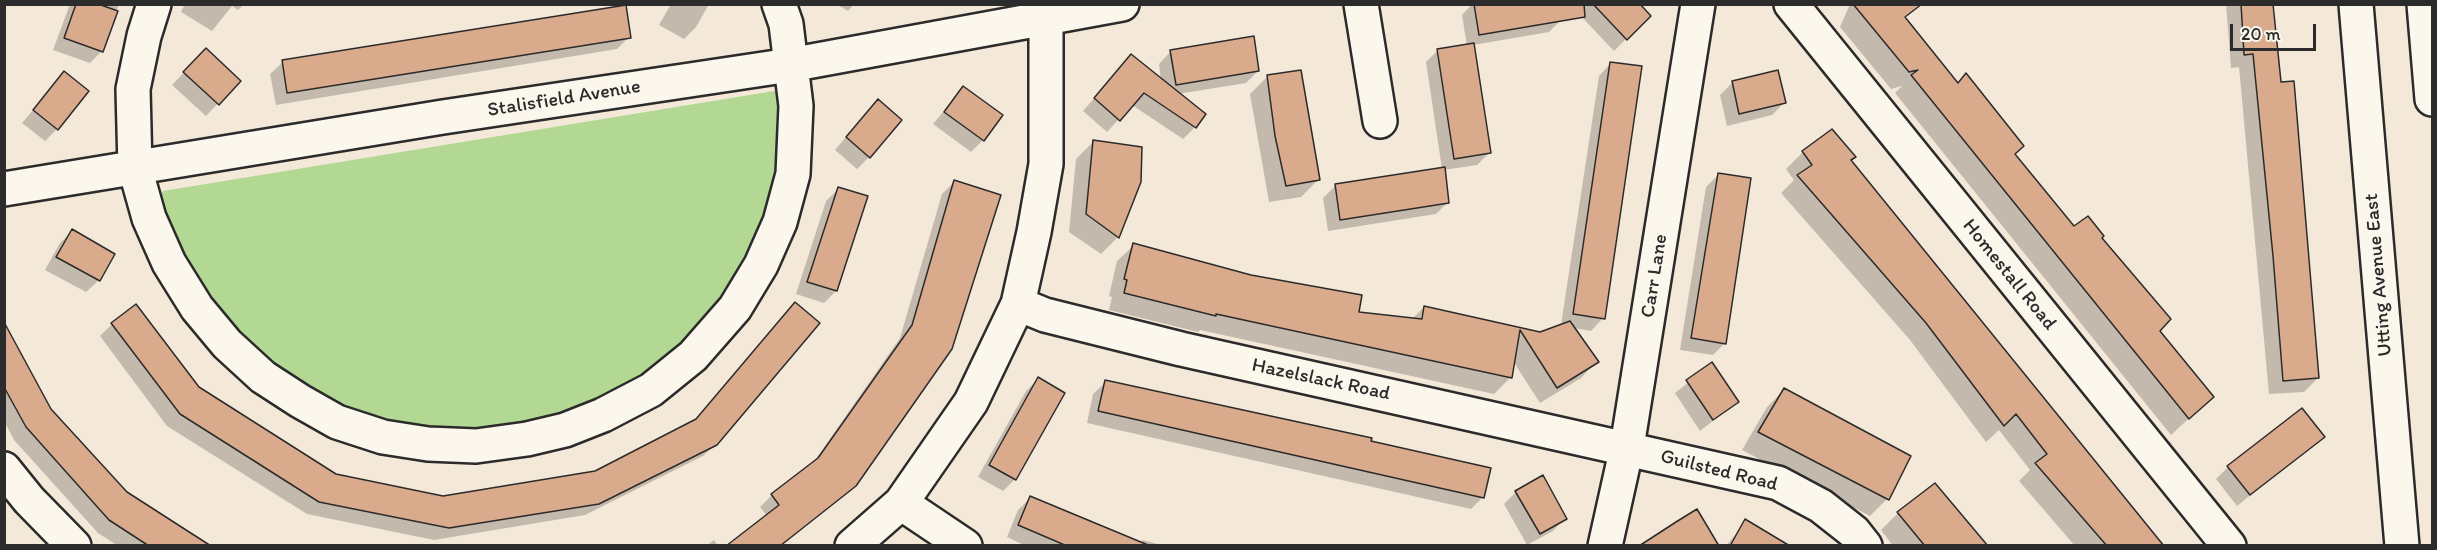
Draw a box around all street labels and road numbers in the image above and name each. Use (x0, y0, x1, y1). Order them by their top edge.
street label: Stalisfield Avenue (486, 75, 642, 123)
street label: Utting Avenue East (2360, 193, 2398, 357)
street label: Homestall Road (1957, 215, 2061, 335)
street label: Carr Lane (1637, 232, 1673, 320)
street label: Hazelslack Road (1250, 354, 1392, 406)
street label: Guilsted Road (1658, 445, 1780, 497)

